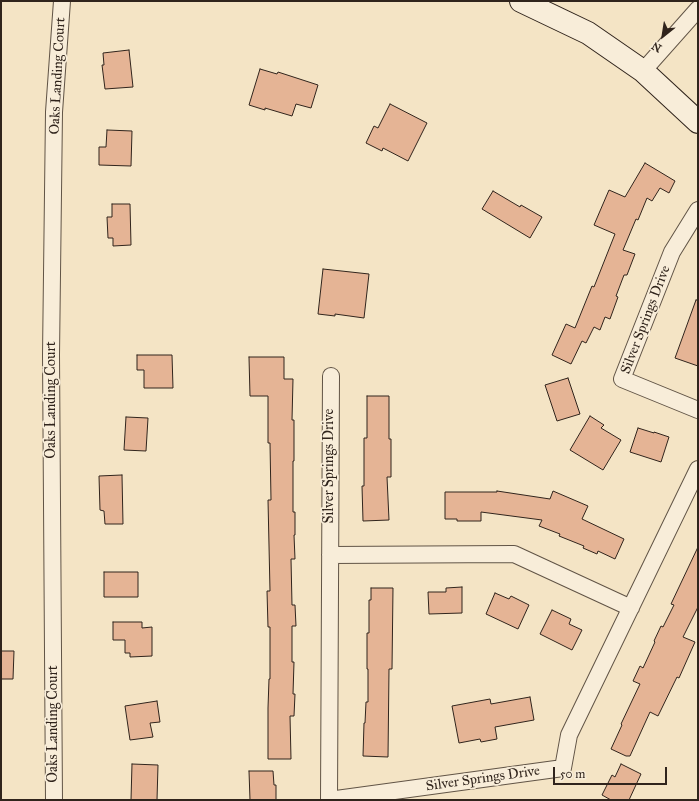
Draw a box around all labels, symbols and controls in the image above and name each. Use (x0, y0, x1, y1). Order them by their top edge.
north arrow (643, 16, 683, 56)
street label: Oaks Landing Court (47, 17, 69, 135)
text: N (649, 39, 664, 55)
street label: Silver Springs Drive (618, 263, 674, 377)
street label: Oaks Landing Court (44, 341, 60, 459)
street label: Silver Springs Drive (322, 409, 338, 523)
street label: Oaks Landing Court (46, 665, 62, 783)
scale bar (555, 759, 669, 785)
street label: Silver Springs Drive (425, 763, 541, 795)
text: 50 m (560, 767, 585, 781)

